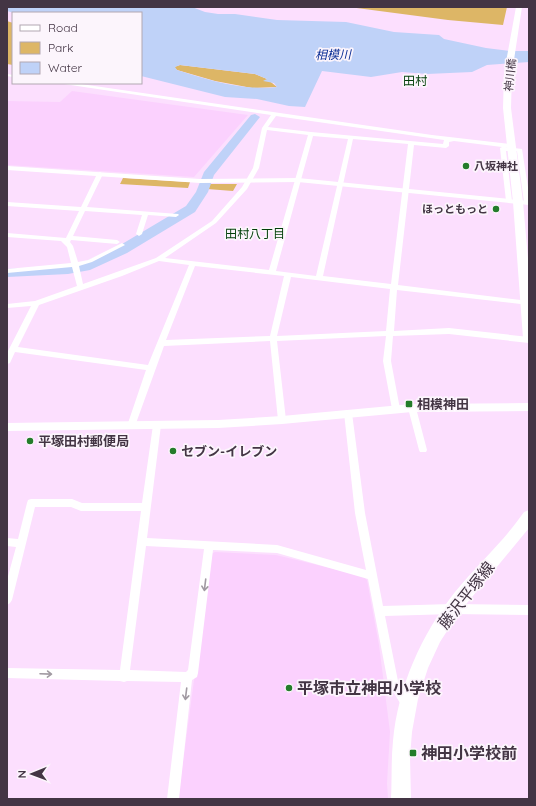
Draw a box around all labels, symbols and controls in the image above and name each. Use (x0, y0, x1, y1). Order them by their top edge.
legend (12, 12, 142, 84)
text: Road (48, 20, 78, 35)
text: Park (48, 40, 73, 55)
water label: 相模川 (315, 47, 353, 62)
street label: 神川橋 (501, 58, 519, 92)
text: Water (48, 60, 83, 75)
district label: 田村 (403, 73, 428, 88)
place label: 八坂神社 (474, 159, 518, 173)
marker: 八坂神社 (461, 161, 471, 171)
place label: ほっともっと (422, 202, 488, 216)
marker: ほっともっと (491, 204, 501, 214)
district label: 田村八丁目 (225, 226, 285, 241)
place label: 相模神田 (417, 396, 469, 412)
marker: 相模神田 (404, 399, 414, 409)
place label: 平塚田村郵便局 (38, 433, 129, 449)
marker: 平塚田村郵便局 (25, 436, 35, 446)
place label: セブン-イレブン (181, 443, 277, 459)
marker: セブン-イレブン (168, 446, 178, 456)
street label: 藤沢平塚線 (433, 557, 499, 633)
one-way arrow (201, 578, 208, 591)
one-way arrow (39, 670, 52, 678)
place label: 平塚市立神田小学校 (297, 678, 441, 698)
marker: 平塚市立神田小学校 (284, 683, 294, 693)
one-way arrow (182, 687, 189, 700)
place label: 神田小学校前 (421, 743, 517, 763)
marker: 神田小学校前 (408, 748, 418, 758)
north arrow (12, 754, 52, 794)
text: N (15, 770, 29, 778)

